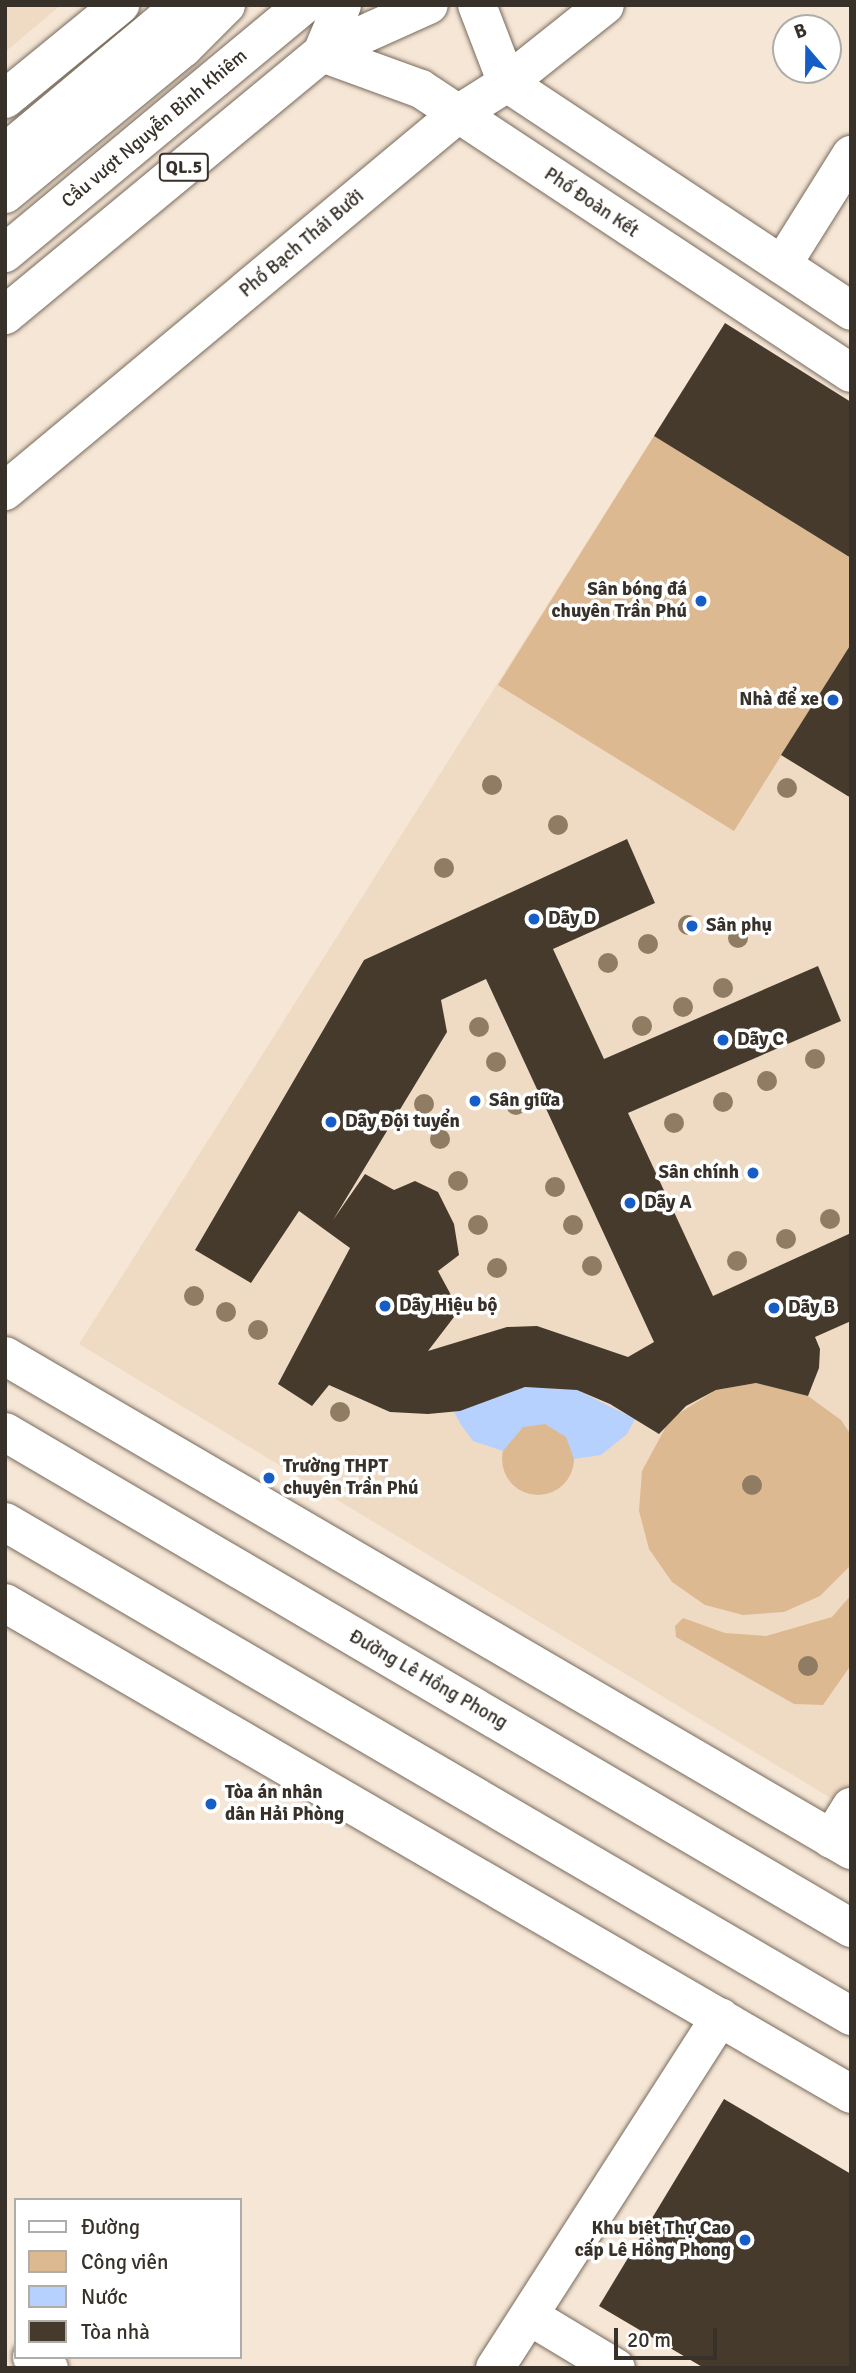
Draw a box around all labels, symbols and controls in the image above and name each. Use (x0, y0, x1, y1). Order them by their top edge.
north arrow (772, 14, 842, 84)
text: B (791, 18, 810, 44)
street label: Cầu vượt Nguyễn Bỉnh Khiêm (58, 45, 252, 213)
road number: QL.5 (158, 152, 210, 182)
street label: Phố Đoàn Kết (539, 163, 643, 243)
street label: Phố Bạch Thái Bưởi (235, 185, 369, 303)
place label: Sân bóng đá chuyên Trần Phú (552, 579, 687, 623)
marker: Sân bóng đá chuyên Trần Phú (693, 593, 709, 609)
place label: Nhà để xe (739, 689, 819, 711)
marker: Nhà để xe (825, 692, 841, 708)
place label: Dãy D (548, 908, 596, 930)
marker: Dãy D (526, 911, 542, 927)
place label: Sân phụ (706, 915, 772, 937)
marker: Sân phụ (684, 918, 700, 934)
place label: Dãy C (737, 1029, 784, 1051)
marker: Dãy C (715, 1032, 731, 1048)
place label: Sân giữa (489, 1090, 560, 1112)
marker: Sân giữa (467, 1093, 483, 1109)
place label: Dãy Đội tuyển (345, 1111, 460, 1133)
marker: Dãy Đội tuyển (323, 1114, 339, 1130)
place label: Sân chính (658, 1162, 739, 1184)
marker: Sân chính (745, 1165, 761, 1181)
place label: Dãy A (644, 1192, 692, 1214)
marker: Dãy A (622, 1195, 638, 1211)
place label: Dãy Hiệu bộ (399, 1295, 497, 1317)
place label: Dãy B (788, 1297, 835, 1319)
marker: Dãy Hiệu bộ (377, 1298, 393, 1314)
marker: Dãy B (766, 1300, 782, 1316)
place label: Trường THPT chuyên Trần Phú (283, 1456, 418, 1500)
marker: Trường THPT chuyên Trần Phú (261, 1470, 277, 1486)
street label: Đường Lê Hồng Phong (345, 1625, 511, 1735)
place label: Tòa án nhân dân Hải Phòng (225, 1782, 344, 1826)
marker: Tòa án nhân dân Hải Phòng (203, 1796, 219, 1812)
legend (14, 2198, 242, 2359)
text: Đường (81, 2214, 140, 2240)
place label: Khu biệt Thự Cao cấp Lê Hồng Phong (575, 2218, 731, 2262)
marker: Khu biệt Thự Cao cấp Lê Hồng Phong (737, 2232, 753, 2248)
text: Công viên (81, 2249, 169, 2275)
text: Nước (81, 2284, 128, 2310)
scale bar (618, 2314, 721, 2358)
text: Tòa nhà (81, 2319, 150, 2345)
text: 20 m (627, 2327, 671, 2353)

